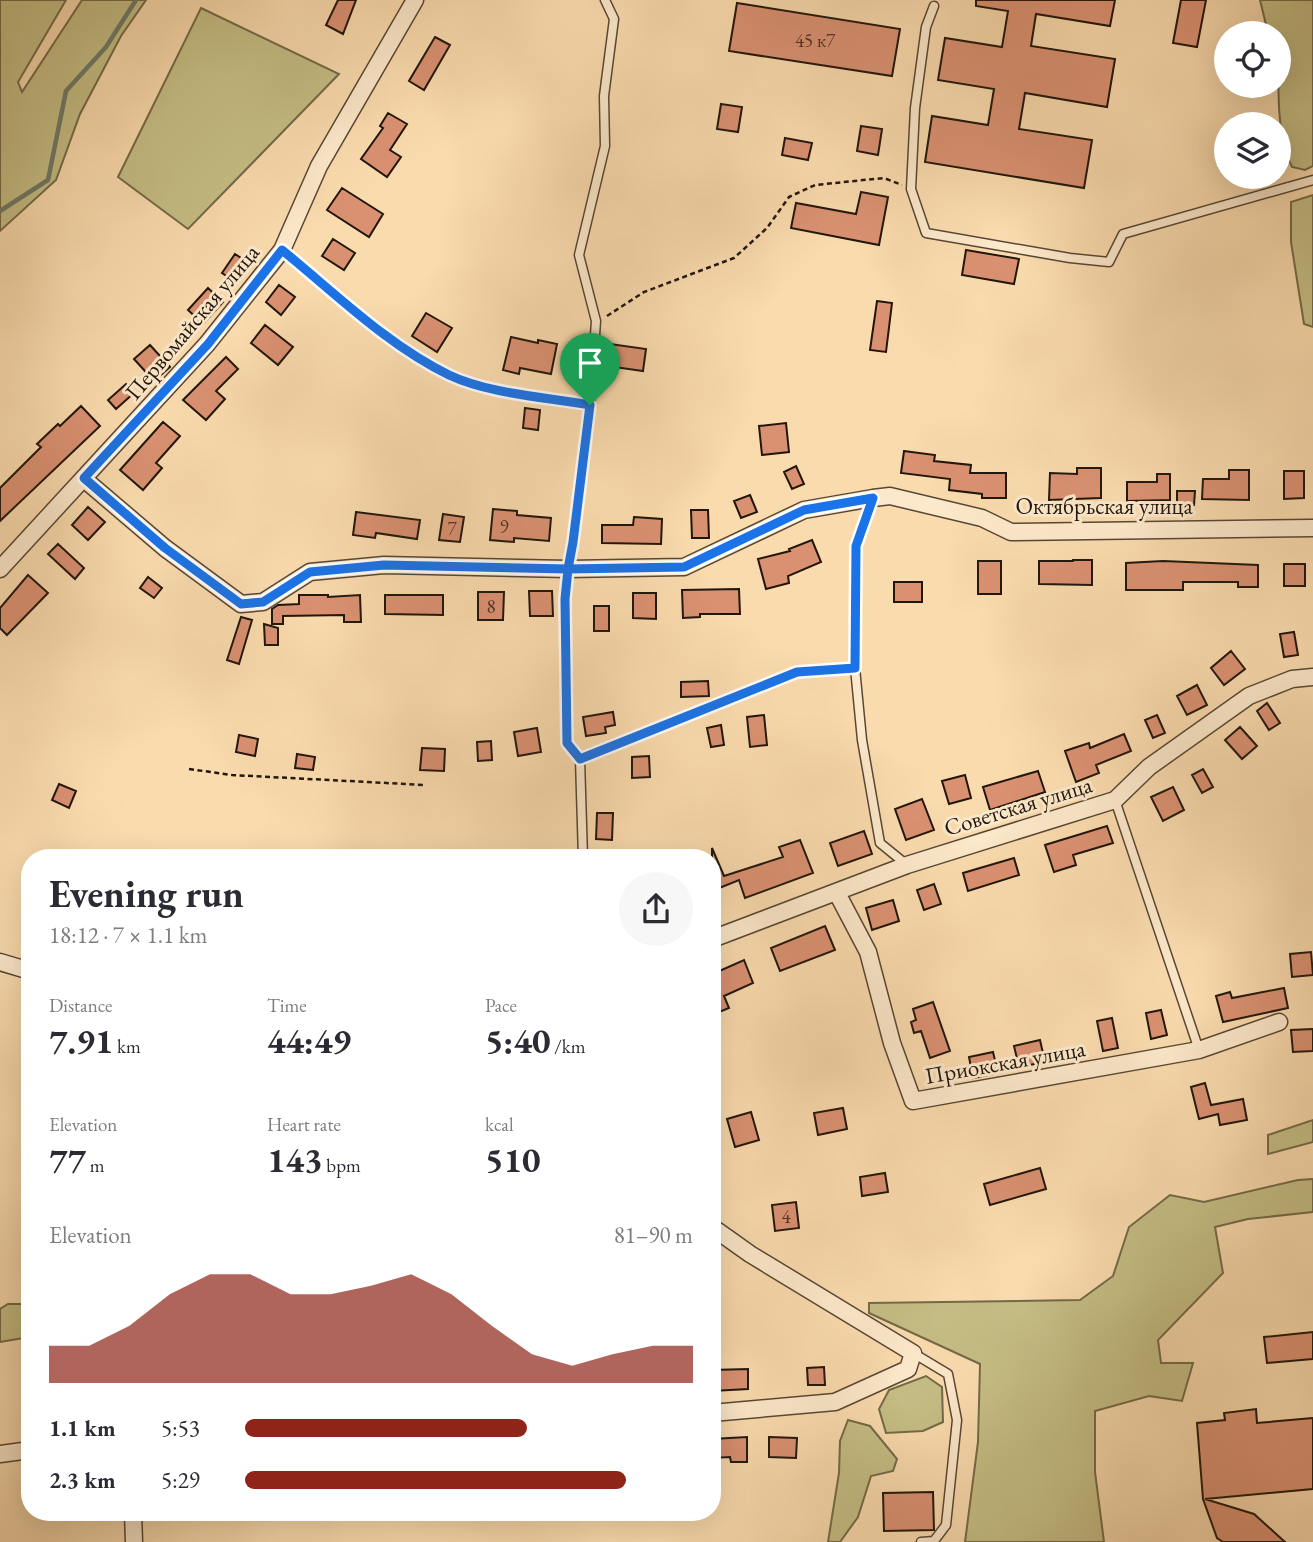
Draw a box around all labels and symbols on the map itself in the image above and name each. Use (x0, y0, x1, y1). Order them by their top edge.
house number: 45 к7 (795, 28, 836, 53)
street label: Первомайская улица (118, 237, 266, 406)
pin (560, 333, 620, 405)
street label: Октябрьская улица (1015, 491, 1193, 521)
house number: 9 (499, 514, 509, 539)
house number: 7 (447, 516, 457, 541)
house number: 8 (486, 594, 496, 619)
street label: Советская улица (940, 769, 1096, 843)
street label: Приокская улица (922, 1033, 1088, 1091)
house number: 4 (781, 1204, 791, 1229)

